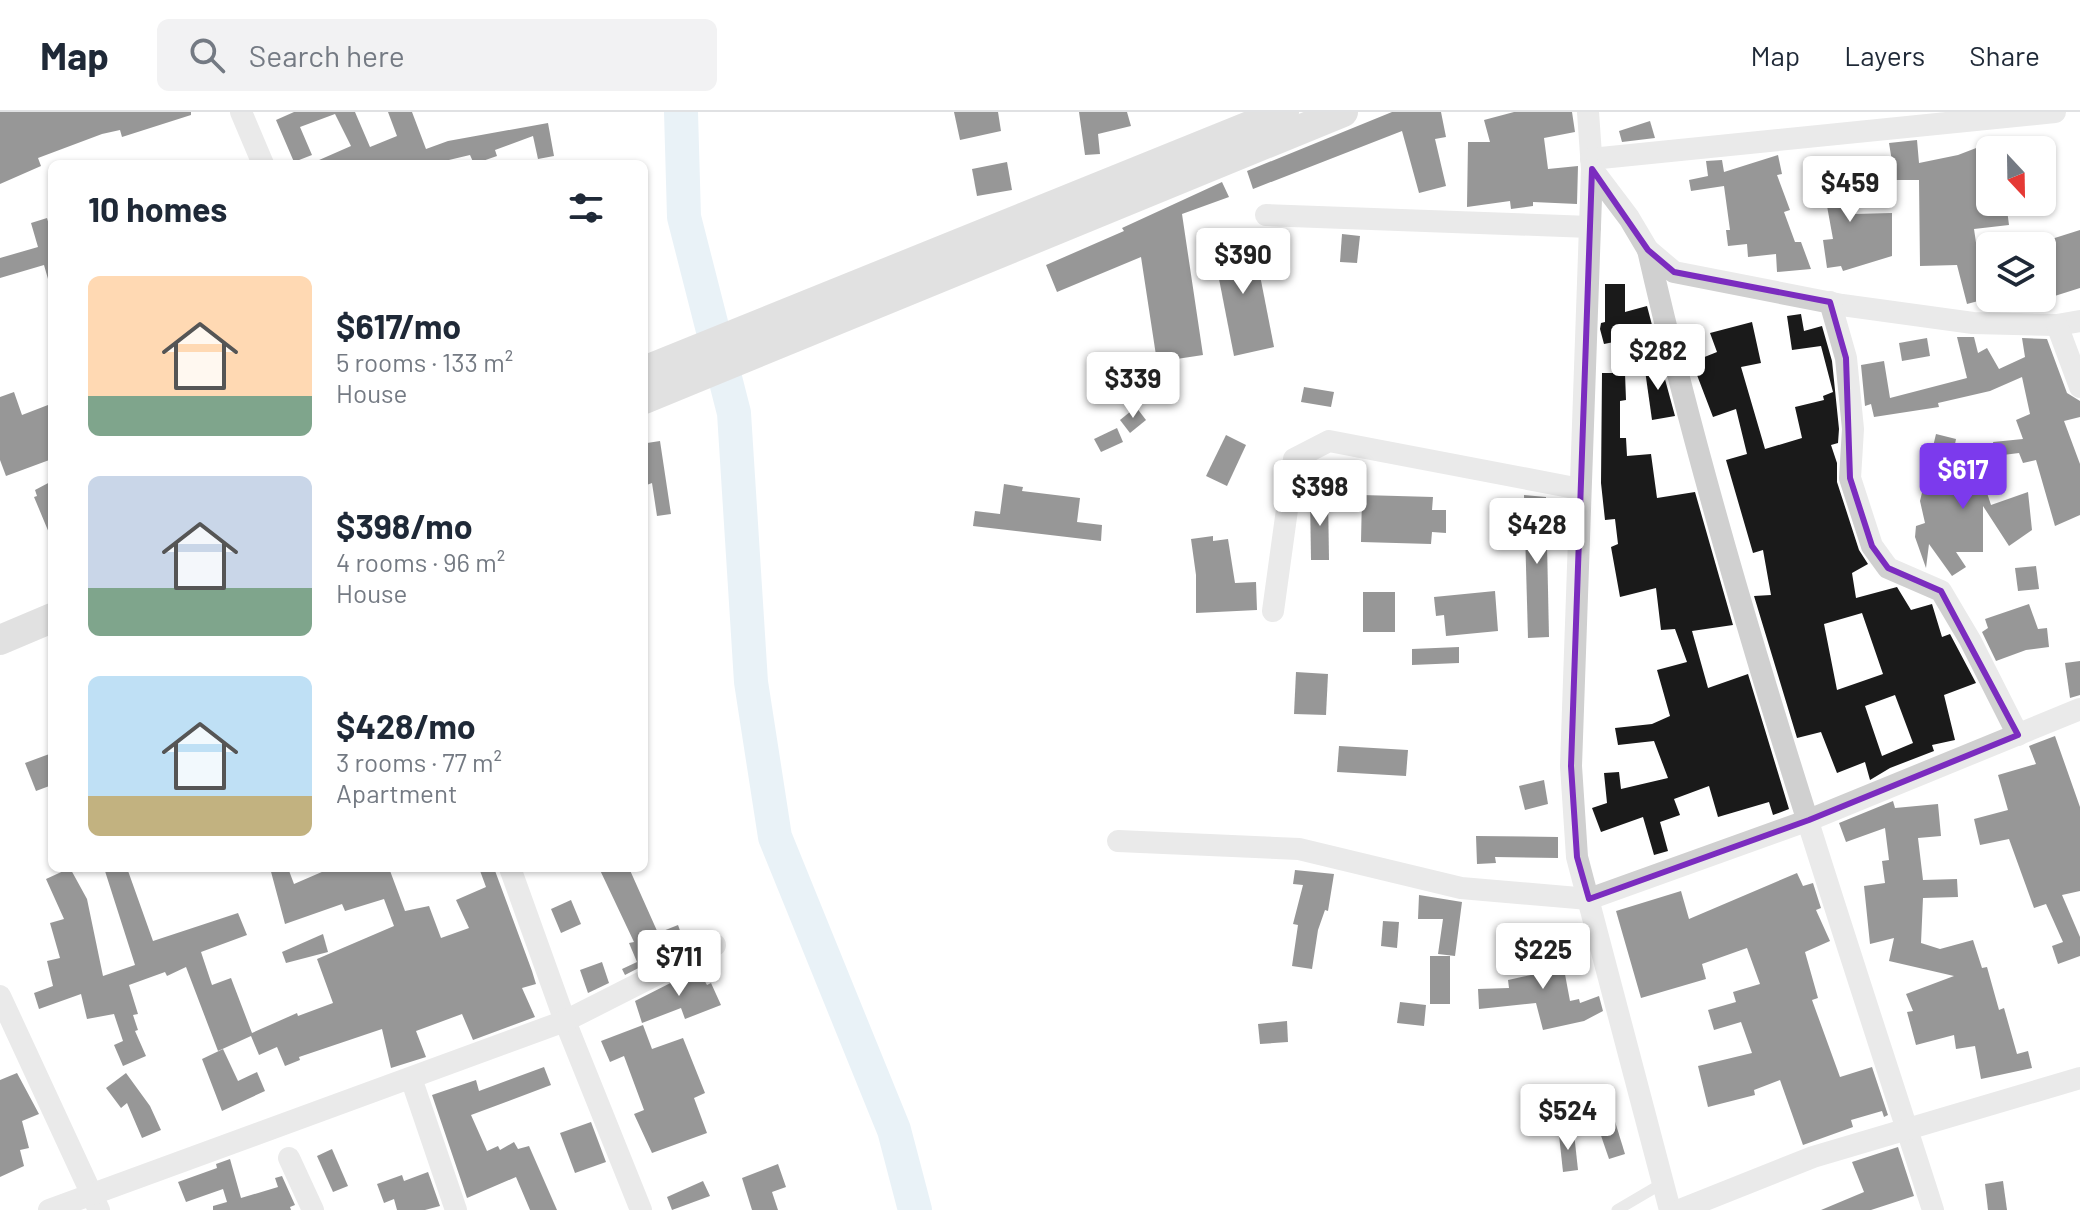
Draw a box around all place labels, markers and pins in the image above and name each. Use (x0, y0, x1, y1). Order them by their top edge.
pin: $459 (1803, 156, 1897, 224)
pin: $390 (1196, 228, 1290, 296)
pin: $282 (1611, 324, 1705, 392)
pin: $339 (1086, 352, 1180, 420)
pin: $617 (1916, 443, 2010, 511)
pin: $398 (1273, 460, 1367, 528)
pin: $428 (1490, 498, 1584, 566)
pin: $225 (1496, 923, 1590, 991)
pin: $711 (632, 930, 726, 998)
pin: $524 (1521, 1084, 1615, 1152)

